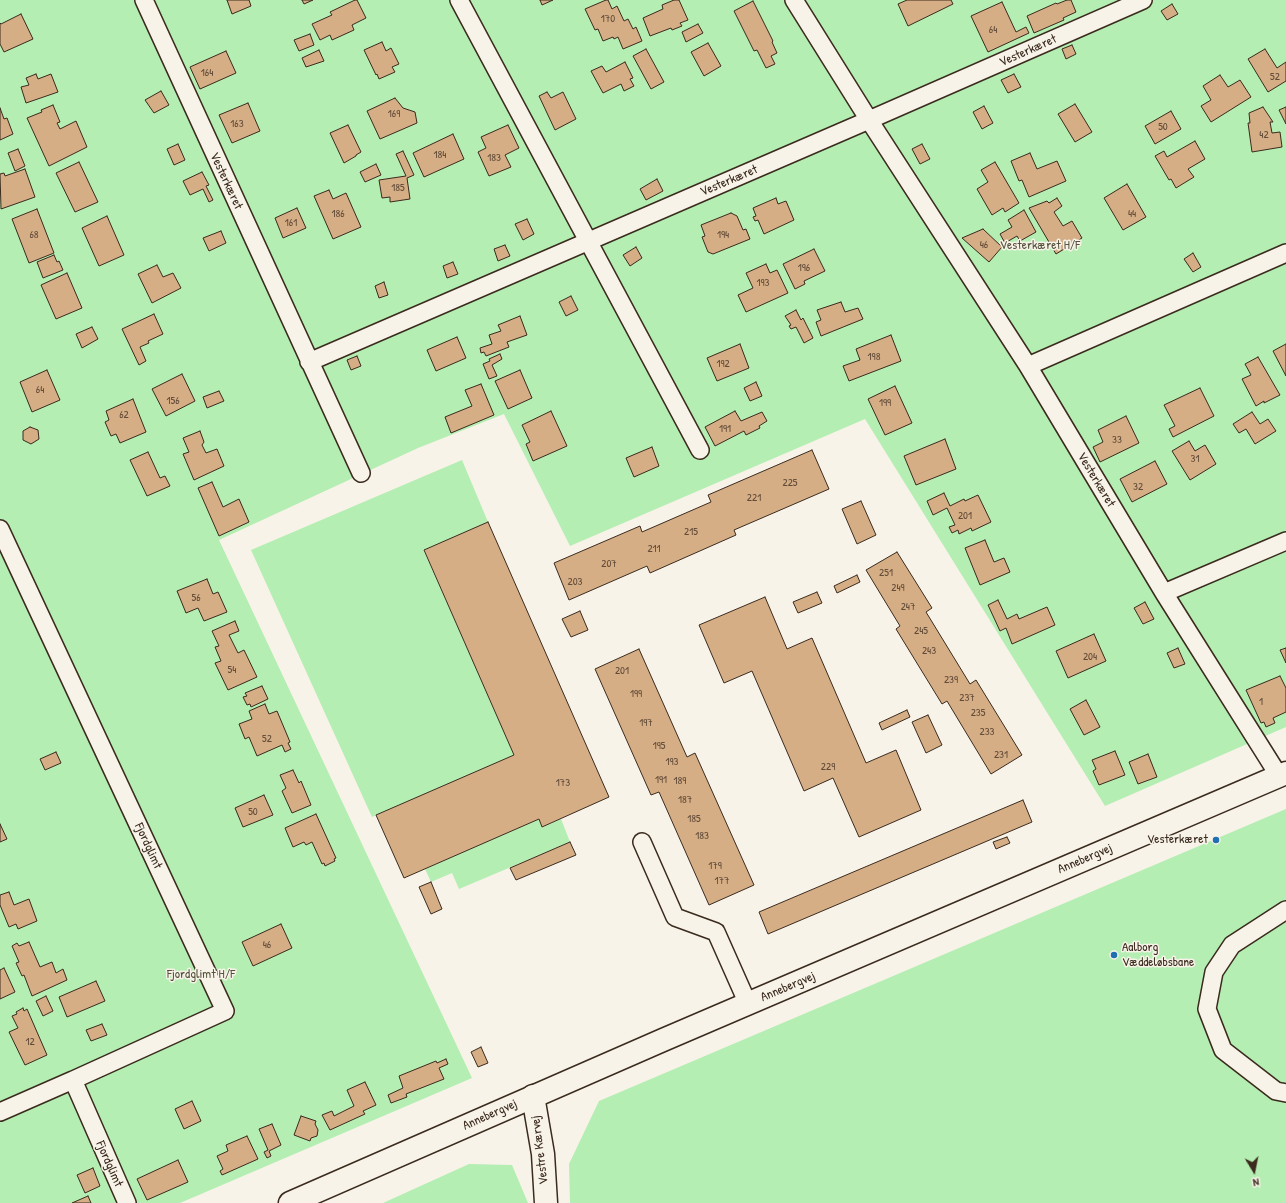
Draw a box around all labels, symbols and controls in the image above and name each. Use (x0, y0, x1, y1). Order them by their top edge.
house number: 170 (601, 12, 615, 26)
house number: 64 (989, 23, 997, 37)
street label: Vesterkæret (997, 31, 1059, 71)
house number: 164 (201, 66, 213, 80)
house number: 52 (1270, 70, 1280, 84)
house number: 169 (388, 107, 400, 121)
house number: 163 (230, 117, 244, 131)
house number: 50 (1158, 120, 1168, 134)
house number: 42 (1259, 128, 1269, 142)
house number: 184 (434, 148, 446, 162)
street label: Vesterkæret (206, 150, 246, 212)
house number: 183 (487, 151, 501, 165)
street label: Vesterkæret (698, 162, 760, 200)
house number: 185 (391, 181, 405, 195)
house number: 186 (331, 207, 345, 221)
house number: 44 (1128, 207, 1136, 221)
house number: 161 (285, 216, 297, 230)
house number: 68 (29, 228, 39, 242)
house number: 194 (717, 228, 729, 242)
house number: 46 (980, 238, 988, 252)
park label: Vesterkæret H/F (1000, 238, 1080, 254)
house number: 196 (798, 261, 810, 275)
house number: 193 (757, 276, 769, 290)
house number: 198 (868, 350, 880, 364)
house number: 192 (716, 357, 730, 371)
house number: 64 (36, 383, 44, 397)
house number: 156 (166, 394, 180, 408)
house number: 199 (879, 396, 891, 410)
house number: 62 (119, 408, 129, 422)
house number: 191 (719, 422, 731, 436)
house number: 33 (1112, 433, 1122, 447)
street label: Vesterkæret (1074, 450, 1118, 510)
house number: 31 (1191, 452, 1199, 466)
house number: 225 (783, 476, 797, 490)
house number: 32 (1133, 480, 1143, 494)
house number: 221 (747, 491, 761, 505)
house number: 201 (958, 509, 972, 523)
house number: 215 (684, 525, 698, 539)
house number: 211 (647, 542, 661, 556)
house number: 207 (601, 557, 617, 571)
house number: 251 (879, 566, 893, 580)
house number: 203 (567, 575, 583, 589)
house number: 249 (891, 581, 905, 595)
house number: 56 (191, 591, 201, 605)
house number: 247 (901, 600, 915, 614)
house number: 245 (914, 624, 928, 638)
house number: 243 (922, 644, 936, 658)
house number: 204 (1083, 650, 1097, 664)
house number: 54 (228, 663, 236, 677)
house number: 201 (615, 664, 629, 678)
house number: 239 (944, 673, 958, 687)
house number: 199 (630, 687, 642, 701)
house number: 237 (959, 691, 975, 705)
house number: 1 (1259, 695, 1263, 709)
house number: 235 (971, 706, 985, 720)
house number: 197 (639, 716, 653, 730)
house number: 233 (979, 725, 995, 739)
house number: 52 (262, 732, 272, 746)
house number: 195 (653, 739, 665, 753)
house number: 231 (994, 748, 1008, 762)
house number: 193 (666, 755, 678, 769)
house number: 229 (821, 760, 835, 774)
house number: 191 (655, 773, 667, 787)
house number: 189 (674, 774, 686, 788)
house number: 173 (556, 776, 570, 790)
house number: 187 (678, 793, 692, 807)
house number: 50 (248, 805, 258, 819)
house number: 185 (687, 812, 701, 826)
street label: Fjordglimt (131, 821, 165, 871)
house number: 183 (695, 829, 709, 843)
place label: Vesterkæret (1147, 832, 1208, 848)
marker: Vesterkæret (1211, 835, 1221, 845)
street label: Annebergvej (1055, 840, 1115, 878)
house number: 179 (708, 859, 722, 873)
house number: 177 (715, 874, 729, 888)
house number: 46 (263, 938, 271, 952)
place label: Aalborg Væddeløbsbane (1122, 940, 1194, 971)
marker: Aalborg Væddeløbsbane (1109, 950, 1119, 960)
park label: Fjordglimt H/F (167, 967, 235, 983)
street label: Annebergvej (758, 968, 818, 1006)
house number: 12 (25, 1035, 35, 1049)
street label: Annebergvej (460, 1096, 520, 1134)
street label: Vestre Kærvej (528, 1115, 552, 1185)
street label: Fjordglimt (92, 1139, 126, 1189)
north arrow (1234, 1151, 1274, 1191)
text: N (1252, 1175, 1260, 1190)

